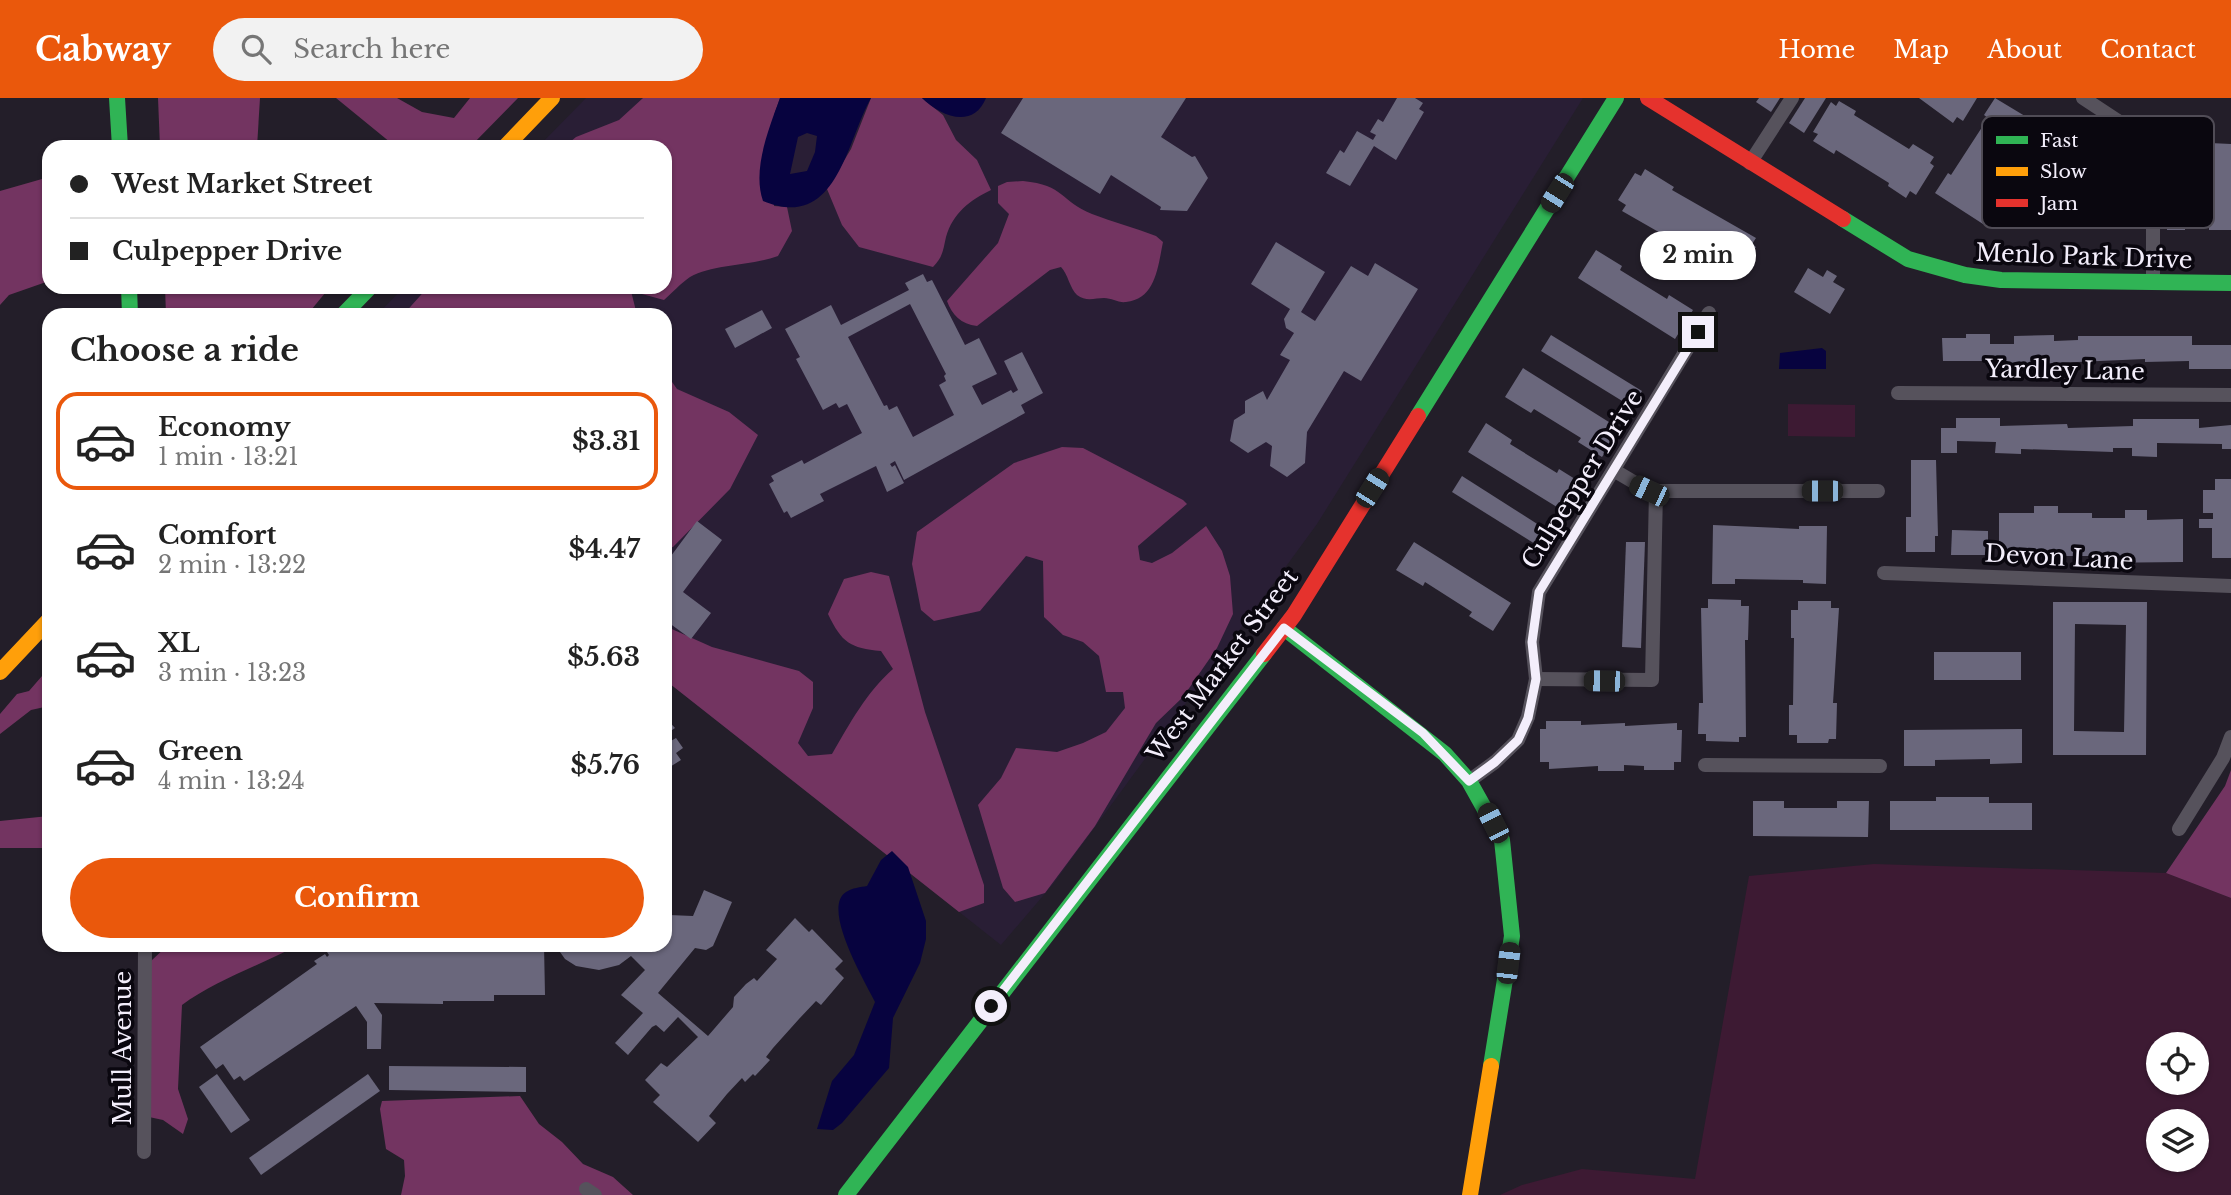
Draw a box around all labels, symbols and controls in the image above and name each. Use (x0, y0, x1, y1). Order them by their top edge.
search box (213, 18, 703, 81)
text: Cabway (35, 29, 171, 70)
icon: search (237, 30, 275, 68)
text: Search here (293, 33, 450, 65)
text: Home (1779, 35, 1855, 64)
text: Map (1893, 35, 1949, 64)
text: About (1987, 35, 2062, 64)
text: Contact (2100, 35, 2196, 64)
legend (1982, 116, 2214, 228)
text: Fast (2040, 129, 2079, 152)
text: Slow (2040, 160, 2087, 183)
text: West Market Street (112, 168, 373, 200)
car (1537, 170, 1578, 216)
text: Jam (2037, 192, 2078, 215)
callout: 2 min (1640, 230, 1756, 280)
text: Culpepper Drive (112, 235, 342, 267)
street label: Menlo Park Drive (1975, 238, 2193, 274)
text: 2 min (1662, 241, 1734, 269)
route end (1682, 316, 1714, 348)
text: Choose a ride (70, 330, 299, 370)
street label: Yardley Lane (1984, 354, 2145, 386)
street label: Culpepper Drive (1515, 384, 1649, 574)
icon: car (74, 410, 137, 473)
text: Economy (158, 411, 291, 443)
text: $3.31 (572, 425, 640, 457)
text: 1 min · 13:21 (158, 443, 298, 471)
car (1352, 465, 1393, 511)
car (1626, 473, 1673, 509)
car (1802, 481, 1844, 502)
icon: car (74, 518, 137, 581)
text: Comfort (158, 519, 276, 551)
text: $4.47 (569, 533, 640, 565)
street label: Devon Lane (1984, 539, 2134, 575)
text: 2 min · 13:22 (158, 551, 306, 579)
street label: West Market Street (1139, 563, 1304, 768)
icon: car (74, 626, 137, 689)
text: XL (158, 627, 200, 659)
text: $5.63 (567, 641, 640, 673)
text: 3 min · 13:23 (158, 659, 306, 687)
car (1583, 670, 1626, 692)
icon: car (74, 734, 137, 797)
text: Green (158, 735, 243, 767)
text: $5.76 (570, 749, 640, 781)
text: 4 min · 13:24 (158, 767, 305, 795)
car (1475, 800, 1512, 846)
button: Confirm (70, 858, 644, 938)
car (1496, 941, 1521, 985)
street label: Mull Avenue (108, 971, 137, 1125)
route start (975, 990, 1007, 1022)
map controls (2146, 1032, 2209, 1172)
button: locate (2146, 1032, 2209, 1095)
button: layers (2146, 1109, 2209, 1172)

